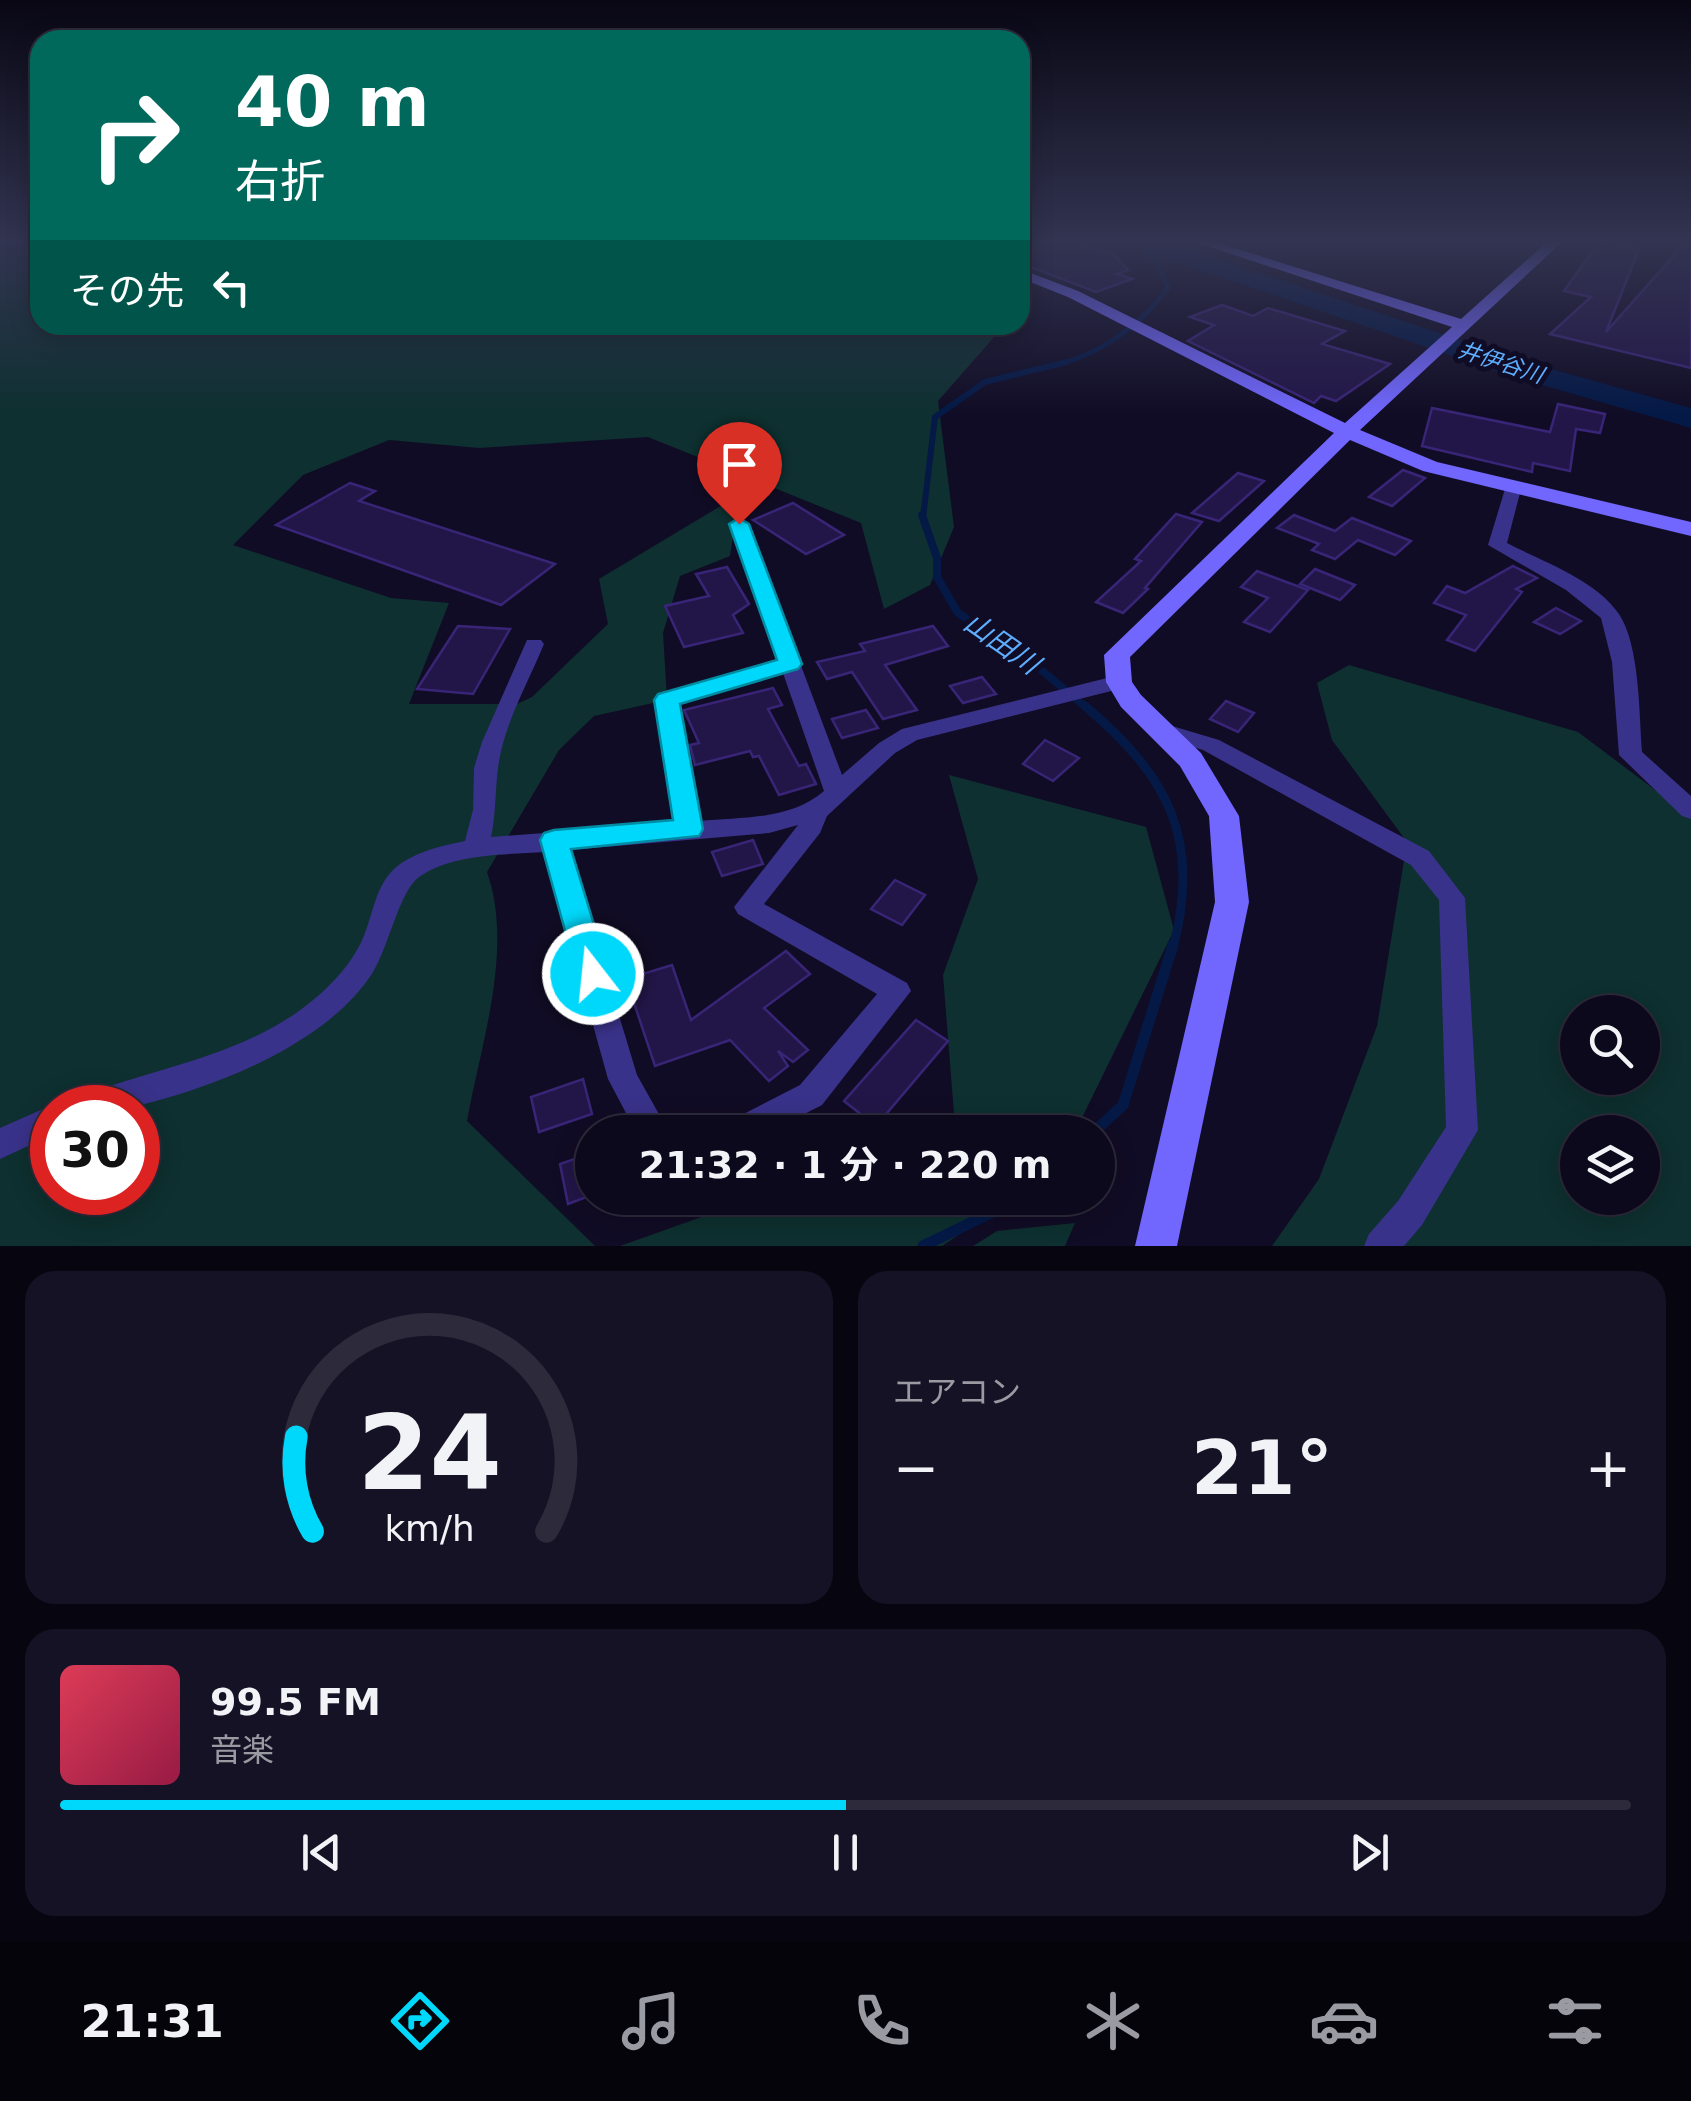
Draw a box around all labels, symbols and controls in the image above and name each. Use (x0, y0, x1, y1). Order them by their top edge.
text: 40 m (235, 61, 430, 143)
icon: right (70, 70, 200, 200)
text: 右折 (235, 155, 325, 208)
icon: left (204, 260, 259, 315)
text: その先 (70, 269, 184, 313)
water label: 井伊谷川 (1455, 337, 1548, 389)
pin (697, 422, 782, 525)
icon: arrive (712, 437, 767, 492)
water label: 山田川 (958, 606, 1048, 683)
position arrow (541, 922, 645, 1026)
map controls (1560, 995, 1660, 1215)
button: search (1560, 995, 1660, 1095)
speed limit sign: 30 (30, 1085, 160, 1215)
button: layers (1560, 1115, 1660, 1215)
text: 21:32 · 1 分 · 220 m (639, 1143, 1051, 1187)
text: エアコン (893, 1373, 1021, 1411)
text: 24 (357, 1392, 501, 1514)
text: 21° (1191, 1424, 1333, 1512)
text: − (893, 1436, 939, 1500)
text: + (1585, 1436, 1631, 1500)
text: km/h (384, 1508, 474, 1549)
text: 99.5 FM (210, 1680, 381, 1724)
text: 音楽 (210, 1731, 274, 1769)
icon: previous (294, 1825, 349, 1880)
icon: pause (818, 1825, 873, 1880)
icon: next (1342, 1825, 1397, 1880)
icon: directions (385, 1986, 455, 2056)
icon: music (616, 1986, 686, 2056)
icon: phone (847, 1986, 917, 2056)
icon: climate (1078, 1986, 1148, 2056)
icon: car (1309, 1986, 1379, 2056)
icon: filters (1540, 1986, 1610, 2056)
text: 21:31 (81, 1995, 224, 2048)

